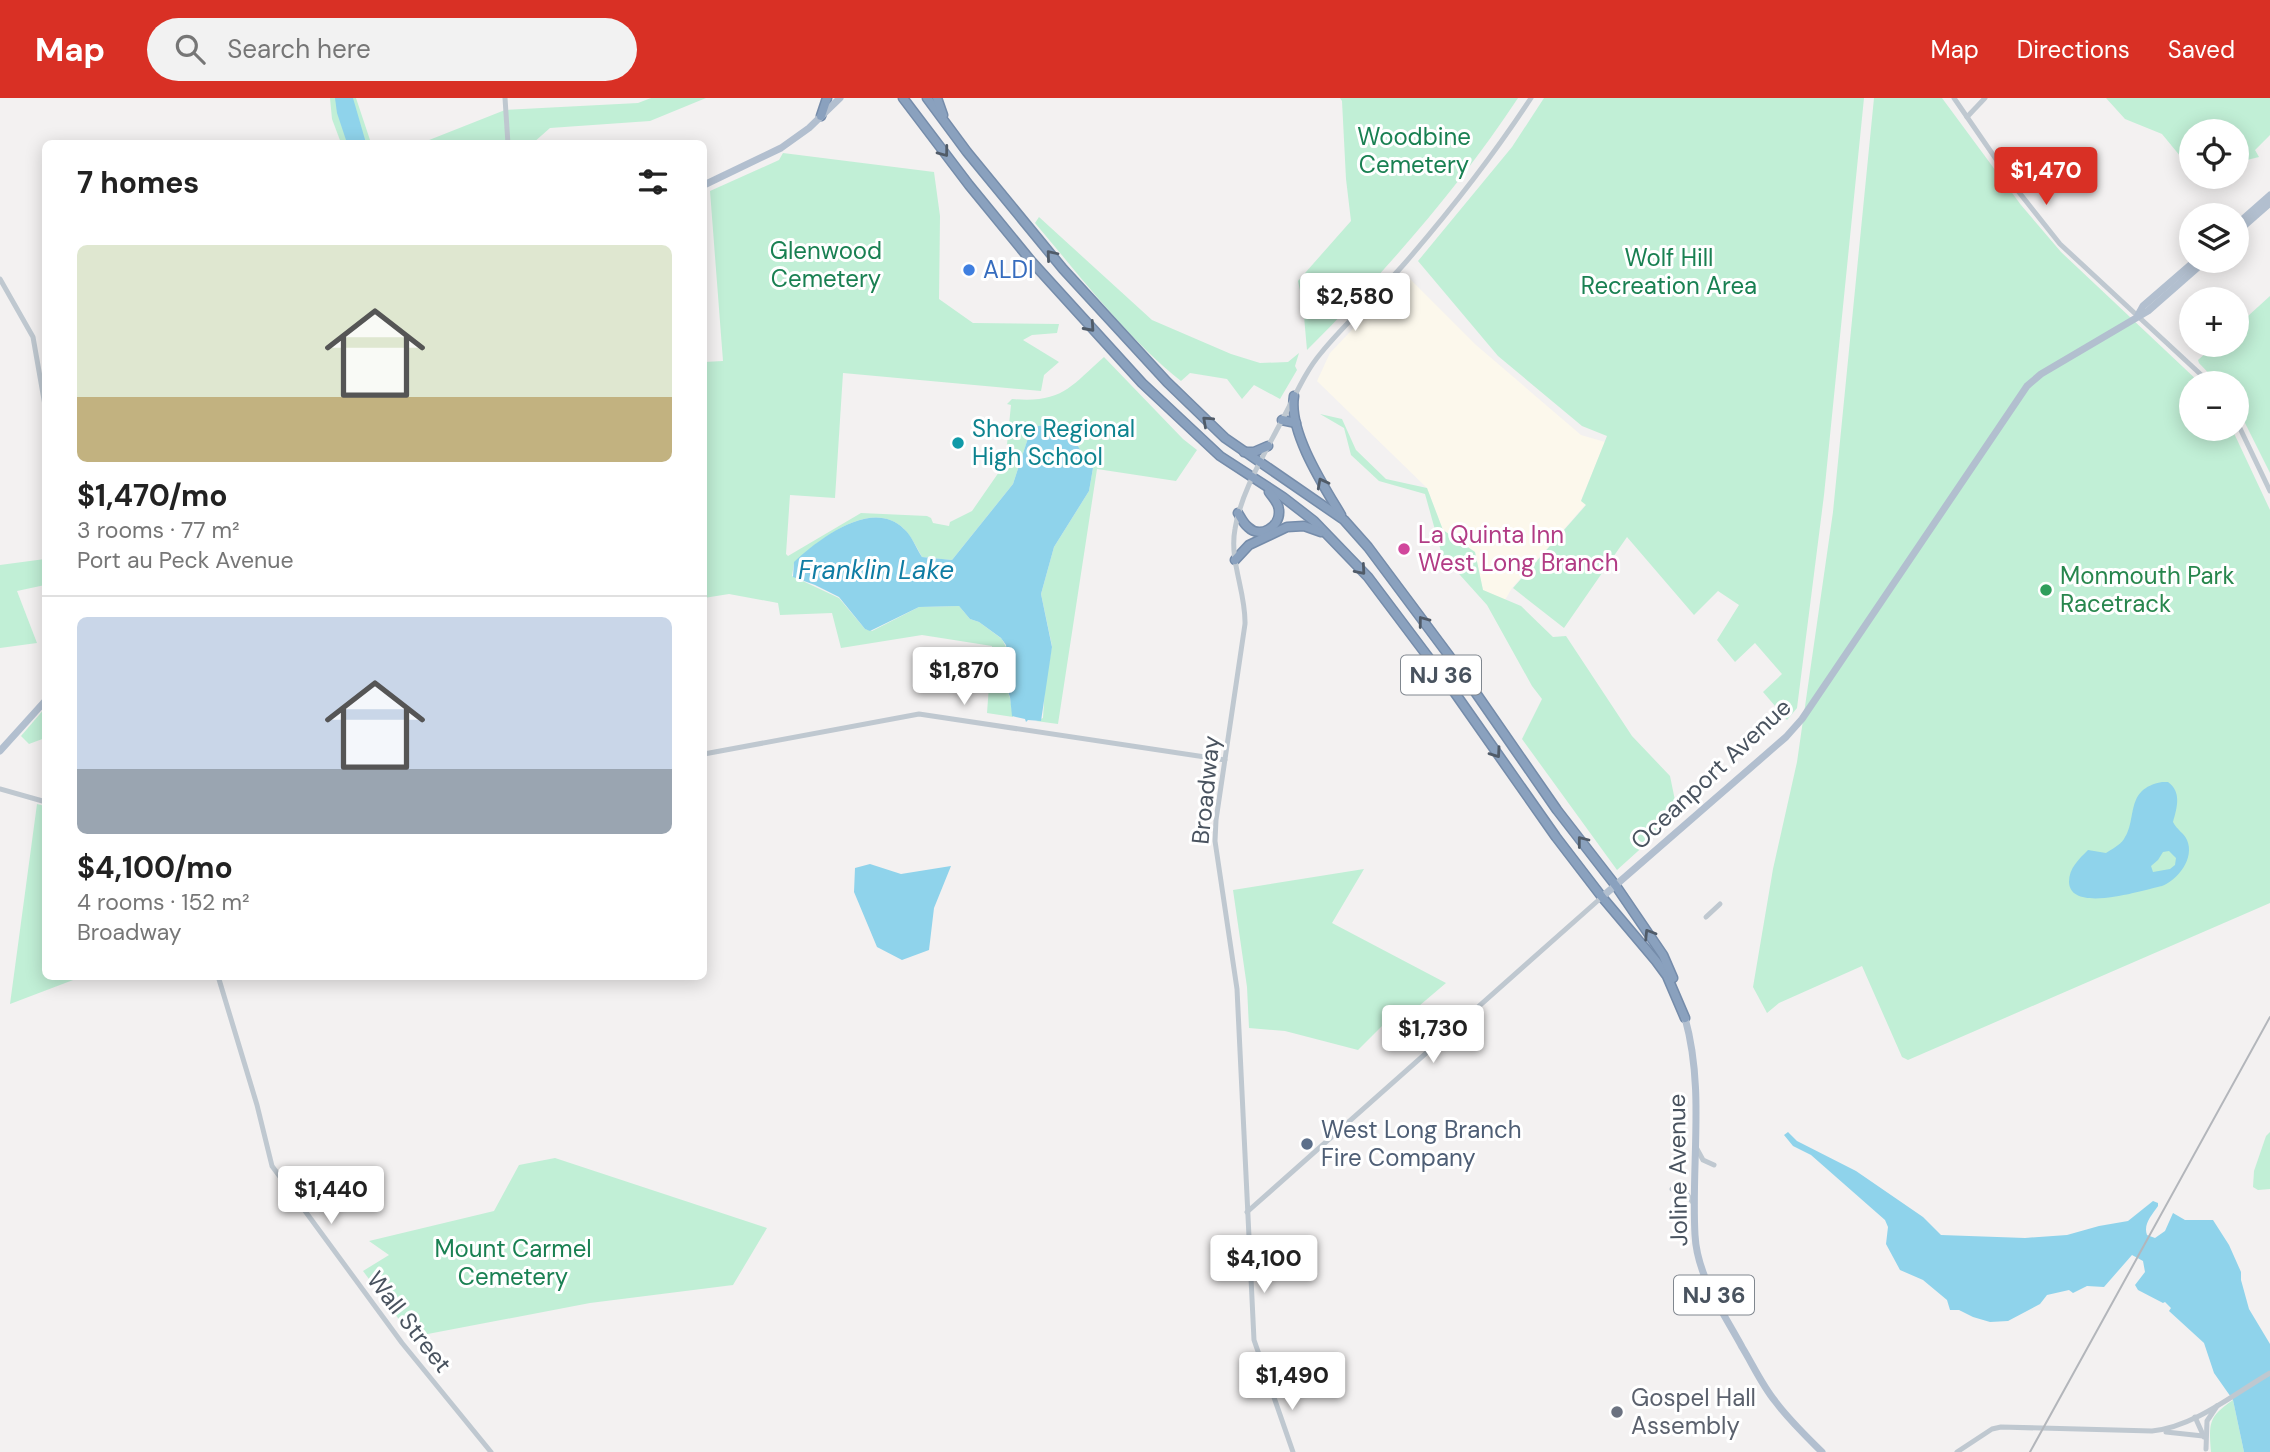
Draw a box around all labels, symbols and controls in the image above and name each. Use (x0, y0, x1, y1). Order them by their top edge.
search box (147, 18, 637, 81)
text: Map (35, 28, 105, 71)
icon: search (171, 30, 209, 68)
text: Search here (227, 32, 371, 66)
text: Map (1931, 34, 1979, 65)
text: Directions (2017, 34, 2130, 65)
text: Saved (2168, 34, 2235, 65)
map controls (2179, 119, 2249, 441)
button: locate (2179, 119, 2249, 189)
park label: Woodbine Cemetery (1357, 121, 1471, 180)
one-way arrow (936, 145, 949, 157)
pin: $1,470 (1989, 148, 2103, 207)
text: $1,470 (2010, 155, 2082, 185)
text: 7 homes (77, 163, 199, 202)
icon: filters (634, 163, 672, 201)
button: layers (2179, 203, 2249, 273)
park label: Glenwood Cemetery (770, 235, 882, 294)
park label: Wolf Hill Recreation Area (1581, 242, 1757, 301)
one-way arrow (1047, 251, 1059, 264)
place label: ALDI (983, 254, 1034, 285)
marker: ALDI (961, 262, 977, 278)
pin: $2,580 (1298, 274, 1412, 333)
text: $2,580 (1316, 281, 1394, 311)
button: + (2179, 287, 2249, 357)
icon: home (312, 290, 438, 416)
one-way arrow (1082, 319, 1094, 332)
button: − (2179, 371, 2249, 441)
place label: Shore Regional High School (972, 413, 1135, 472)
one-way arrow (1202, 417, 1215, 429)
marker: Shore Regional High School (950, 435, 966, 451)
text: $1,470/mo (77, 476, 228, 515)
one-way arrow (1317, 477, 1331, 490)
text: 3 rooms · 77 m² (77, 515, 240, 545)
place label: La Quinta Inn West Long Branch (1418, 519, 1619, 578)
marker: La Quinta Inn West Long Branch (1396, 541, 1412, 557)
text: Port au Peck Avenue (77, 545, 294, 575)
water label: Franklin Lake (798, 553, 954, 587)
place label: Monmouth Park Racetrack (2060, 560, 2235, 619)
one-way arrow (1353, 562, 1365, 575)
marker: Monmouth Park Racetrack (2038, 582, 2054, 598)
one-way arrow (1419, 616, 1432, 629)
pin: $1,870 (907, 648, 1021, 707)
text: $1,870 (929, 655, 999, 685)
road number: NJ 36 (1401, 656, 1481, 694)
icon: home (312, 662, 438, 788)
street label: Oceanport Avenue (1624, 691, 1797, 856)
street label: Broadway (1184, 734, 1227, 846)
one-way arrow (1488, 745, 1500, 758)
one-way arrow (1577, 837, 1590, 849)
text: $4,100/mo (77, 848, 233, 887)
text: 4 rooms · 152 m² (77, 887, 250, 917)
text: Broadway (77, 917, 182, 947)
one-way arrow (1645, 928, 1658, 941)
pin: $1,730 (1376, 1006, 1490, 1065)
text: $1,730 (1398, 1013, 1468, 1043)
street label: Joline Avenue (1661, 1093, 1694, 1247)
place label: West Long Branch Fire Company (1321, 1114, 1522, 1173)
marker: West Long Branch Fire Company (1299, 1136, 1315, 1152)
pin: $1,440 (274, 1166, 388, 1226)
text: $1,440 (294, 1174, 368, 1204)
park label: Mount Carmel Cemetery (434, 1233, 592, 1292)
pin: $4,100 (1207, 1236, 1321, 1295)
text: $4,100 (1226, 1243, 1302, 1273)
street label: Wall Street (360, 1265, 459, 1379)
road number: NJ 36 (1674, 1276, 1754, 1314)
pin: $1,490 (1235, 1352, 1349, 1412)
text: $1,490 (1255, 1360, 1329, 1390)
place label: Gospel Hall Assembly (1631, 1382, 1756, 1441)
marker: Gospel Hall Assembly (1609, 1404, 1625, 1420)

